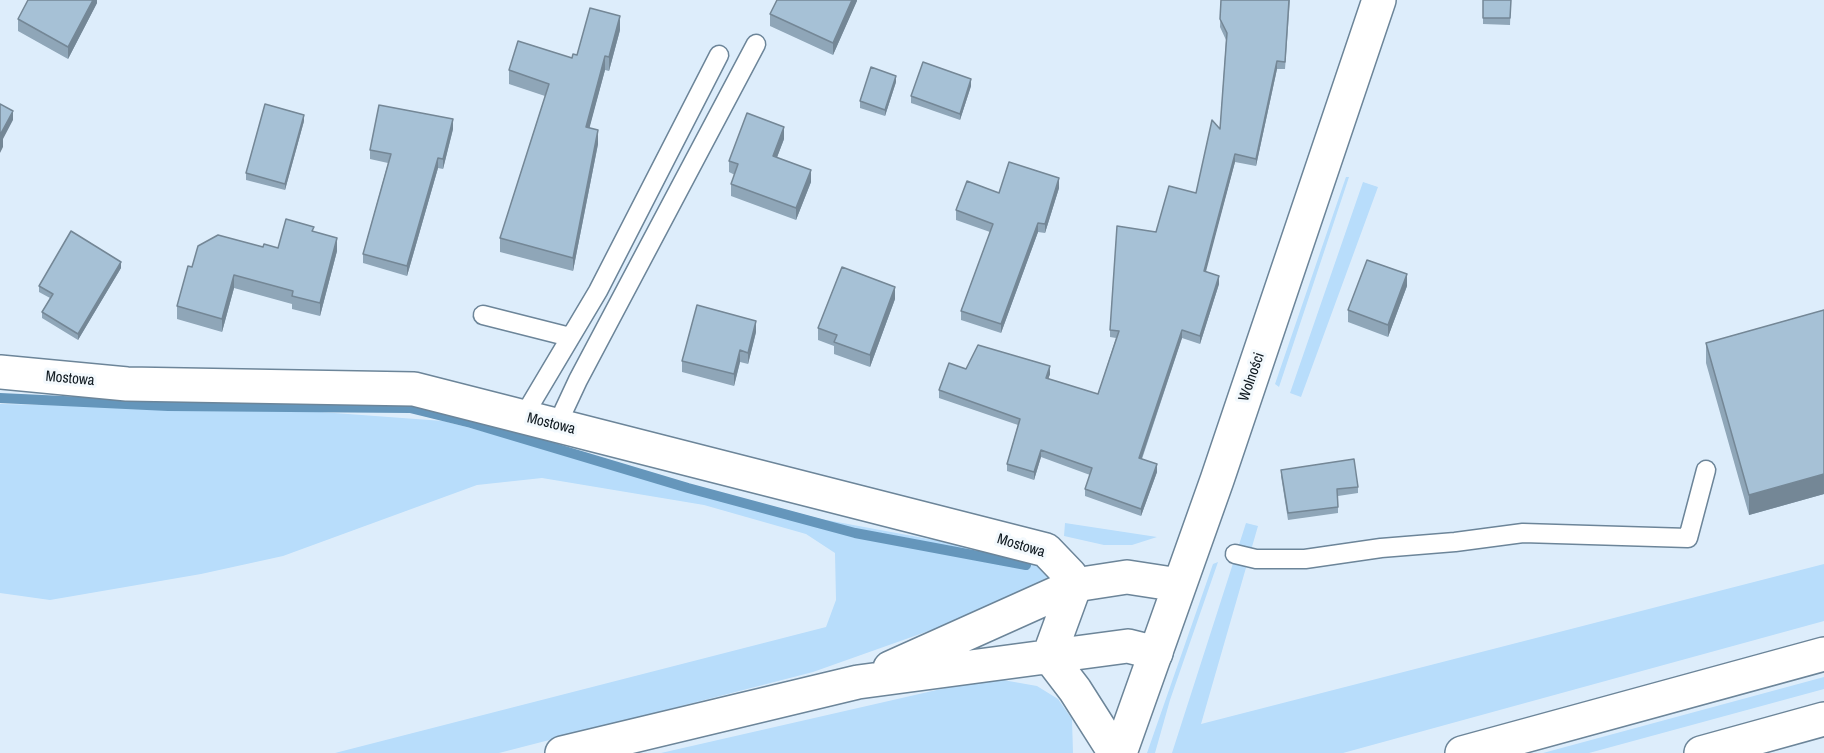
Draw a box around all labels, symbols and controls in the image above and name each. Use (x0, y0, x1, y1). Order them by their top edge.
street label: Wolności (1235, 350, 1269, 404)
street label: Mostowa (45, 368, 95, 390)
street label: Mostowa (525, 409, 577, 439)
street label: Mostowa (995, 530, 1047, 562)

